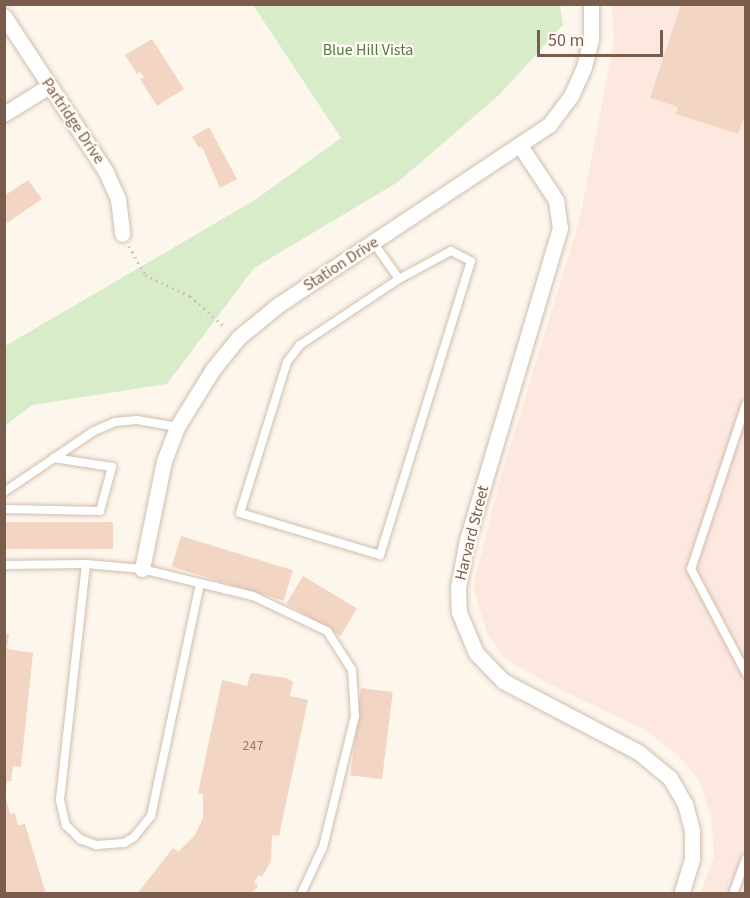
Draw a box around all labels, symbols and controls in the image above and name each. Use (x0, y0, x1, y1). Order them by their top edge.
scale bar (540, 18, 666, 56)
text: 50 m (548, 28, 584, 53)
park label: Blue Hill Vista (323, 40, 413, 60)
street label: Partridge Drive (37, 74, 109, 168)
street label: Station Drive (300, 233, 382, 295)
street label: Harvard Street (451, 484, 493, 582)
house number: 247 (243, 738, 263, 754)

